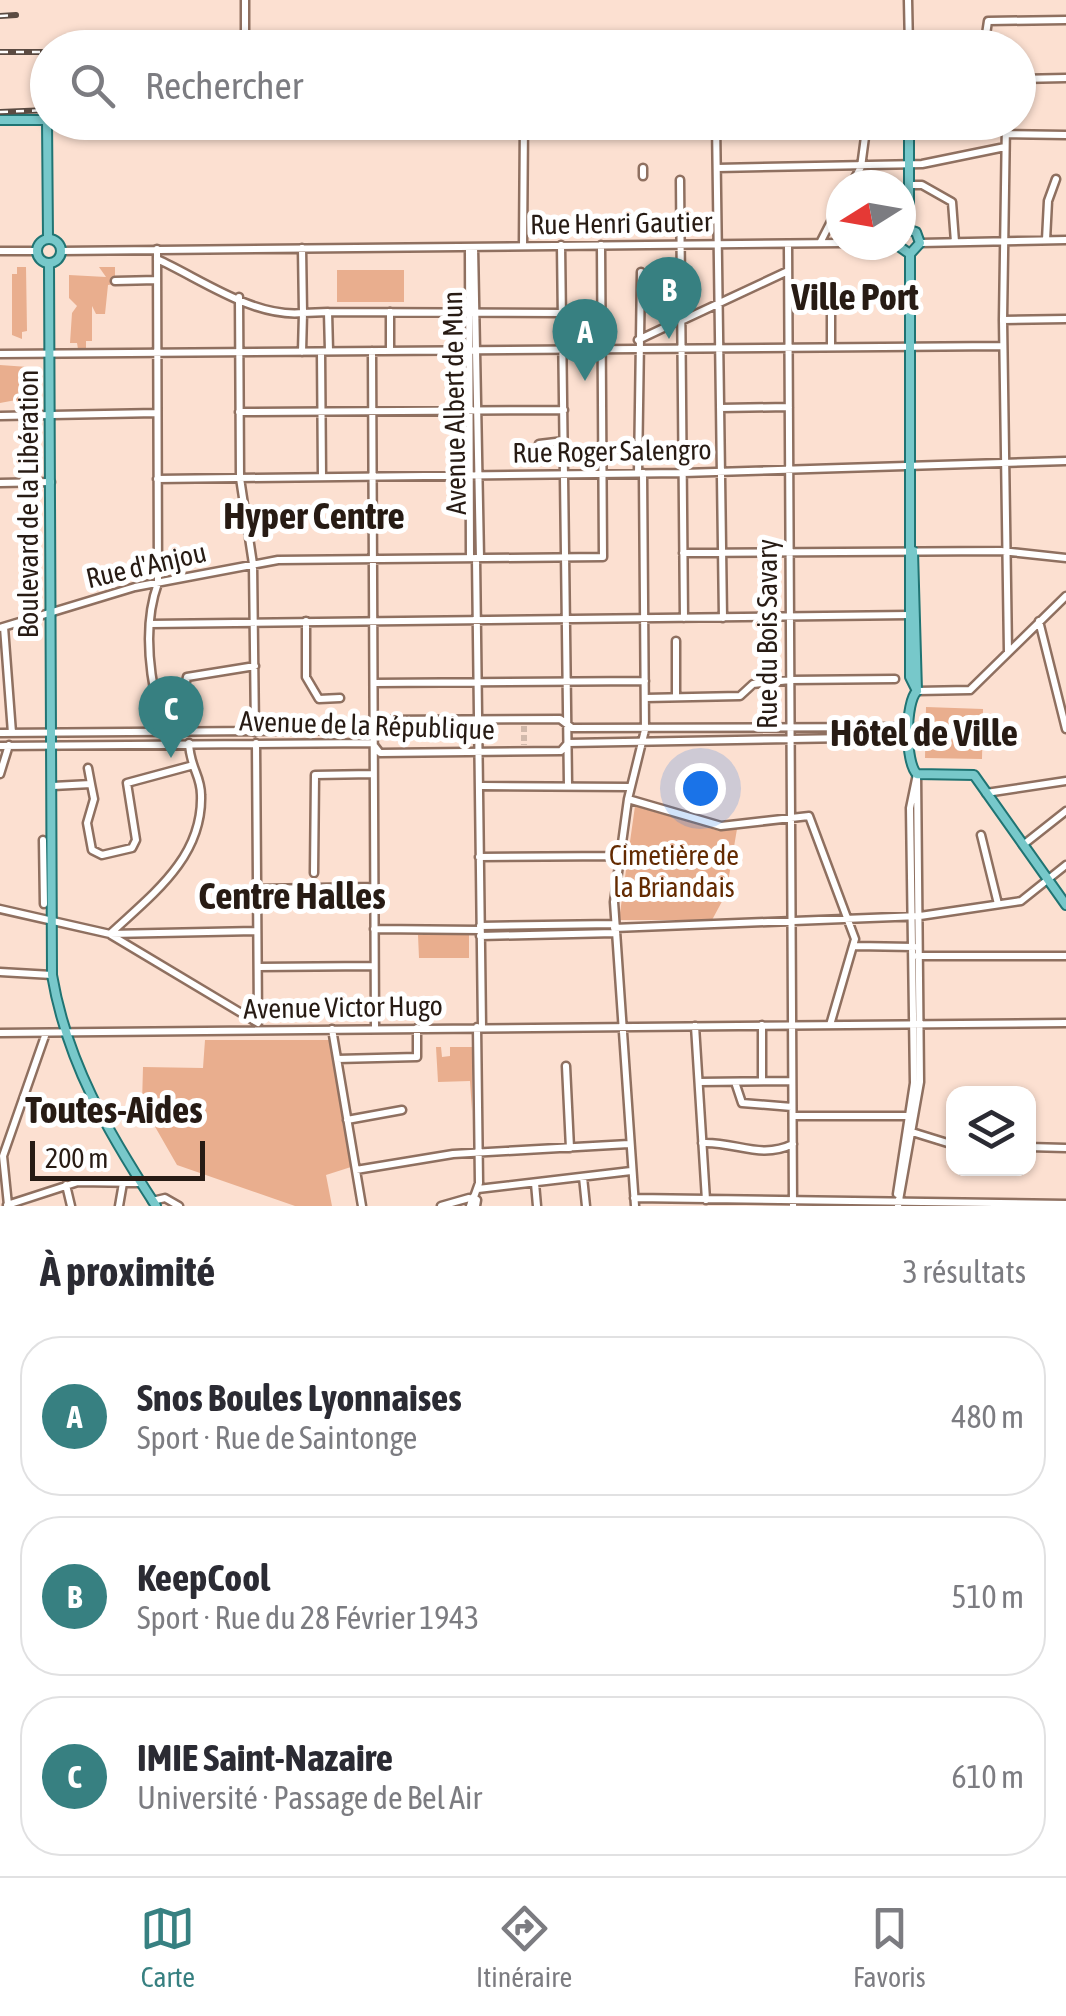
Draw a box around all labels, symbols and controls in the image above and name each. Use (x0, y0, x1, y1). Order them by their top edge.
search box (30, 30, 1036, 140)
icon: search (65, 58, 120, 113)
text: Rechercher (145, 64, 303, 107)
north arrow (826, 170, 916, 260)
street label: Rue Henri Gautier (530, 205, 713, 241)
pin: B (636, 256, 702, 339)
district label: Ville Port (790, 275, 919, 318)
street label: Avenue Albert de Mun (436, 291, 472, 515)
pin: A (552, 298, 618, 381)
street label: Boulevard de la Libération (12, 370, 44, 638)
street label: Rue Roger Salengro (512, 433, 712, 469)
district label: Hyper Centre (223, 494, 405, 537)
street label: Rue d'Anjou (83, 536, 209, 594)
street label: Rue du Bois Savary (751, 539, 783, 729)
pin: C (138, 676, 204, 758)
street label: Avenue de la République (239, 705, 495, 745)
district label: Hôtel de Ville (830, 711, 1018, 754)
your location (675, 763, 726, 814)
park label: Cimetière de la Briandais (609, 839, 739, 903)
district label: Centre Halles (198, 874, 386, 917)
street label: Avenue Victor Hugo (243, 989, 443, 1025)
map controls (946, 1086, 1036, 1176)
button: layers (946, 1086, 1036, 1176)
district label: Toutes-Aides (25, 1088, 203, 1131)
scale bar (30, 1136, 205, 1180)
text: 200 m (45, 1142, 108, 1174)
text: À proximité (40, 1247, 215, 1295)
text: 3 résultats (903, 1253, 1026, 1290)
text: Snos Boules Lyonnaises (137, 1376, 462, 1419)
text: A (67, 1398, 82, 1435)
text: 480 m (951, 1398, 1024, 1435)
text: Sport · Rue de Saintonge (137, 1419, 417, 1456)
text: KeepCool (137, 1556, 270, 1599)
text: B (67, 1578, 82, 1615)
text: 510 m (951, 1578, 1024, 1615)
text: Sport · Rue du 28 Février 1943 (137, 1599, 479, 1636)
text: IMIE Saint-Nazaire (137, 1736, 393, 1779)
text: C (67, 1758, 82, 1795)
text: 610 m (951, 1758, 1024, 1795)
text: Université · Passage de Bel Air (137, 1779, 482, 1816)
tab: Carte (140, 1901, 195, 1993)
tab: Itinéraire (476, 1901, 572, 1993)
tab: Favoris (853, 1901, 926, 1993)

